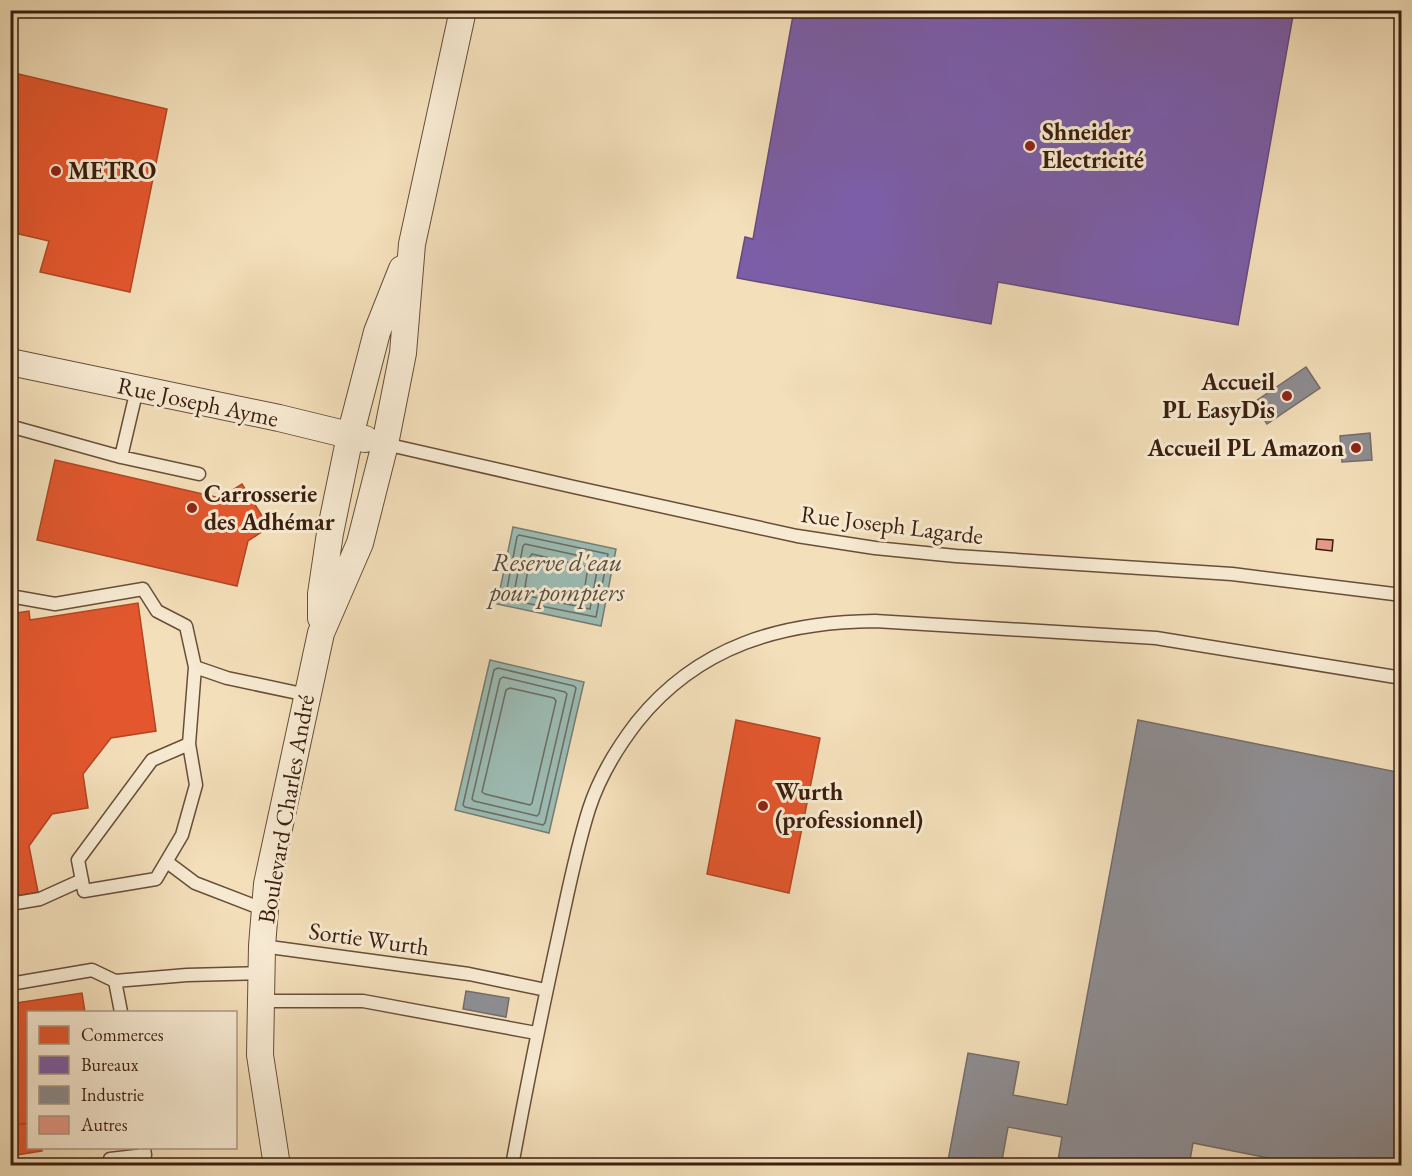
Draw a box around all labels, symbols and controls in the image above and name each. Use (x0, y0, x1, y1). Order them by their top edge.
place label: Shneider Electricité (1042, 116, 1144, 175)
marker: Shneider Electricité (1023, 139, 1037, 153)
place label: METRO (68, 155, 156, 186)
marker: METRO (49, 164, 63, 178)
place label: Accueil PL EasyDis (1162, 366, 1275, 426)
street label: Rue Joseph Ayme (115, 369, 281, 434)
marker: Accueil PL EasyDis (1280, 389, 1294, 403)
place label: Accueil PL Amazon (1146, 432, 1344, 463)
marker: Accueil PL Amazon (1349, 441, 1363, 455)
place label: Carrosserie des Adhémar (204, 478, 335, 537)
street label: Rue Joseph Lagarde (799, 498, 985, 551)
marker: Carrosserie des Adhémar (185, 501, 199, 515)
water label: Reserve d'eau pour pompiers (485, 545, 626, 609)
street label: Boulevard Charles André (250, 692, 321, 926)
place label: Wurth (professionnel) (775, 776, 923, 835)
marker: Wurth (professionnel) (756, 799, 770, 813)
street label: Sortie Wurth (307, 915, 431, 962)
legend (27, 1011, 237, 1149)
text: Commerces (81, 1023, 164, 1046)
text: Bureaux (81, 1053, 139, 1076)
text: Industrie (81, 1083, 144, 1106)
text: Autres (80, 1113, 128, 1136)

